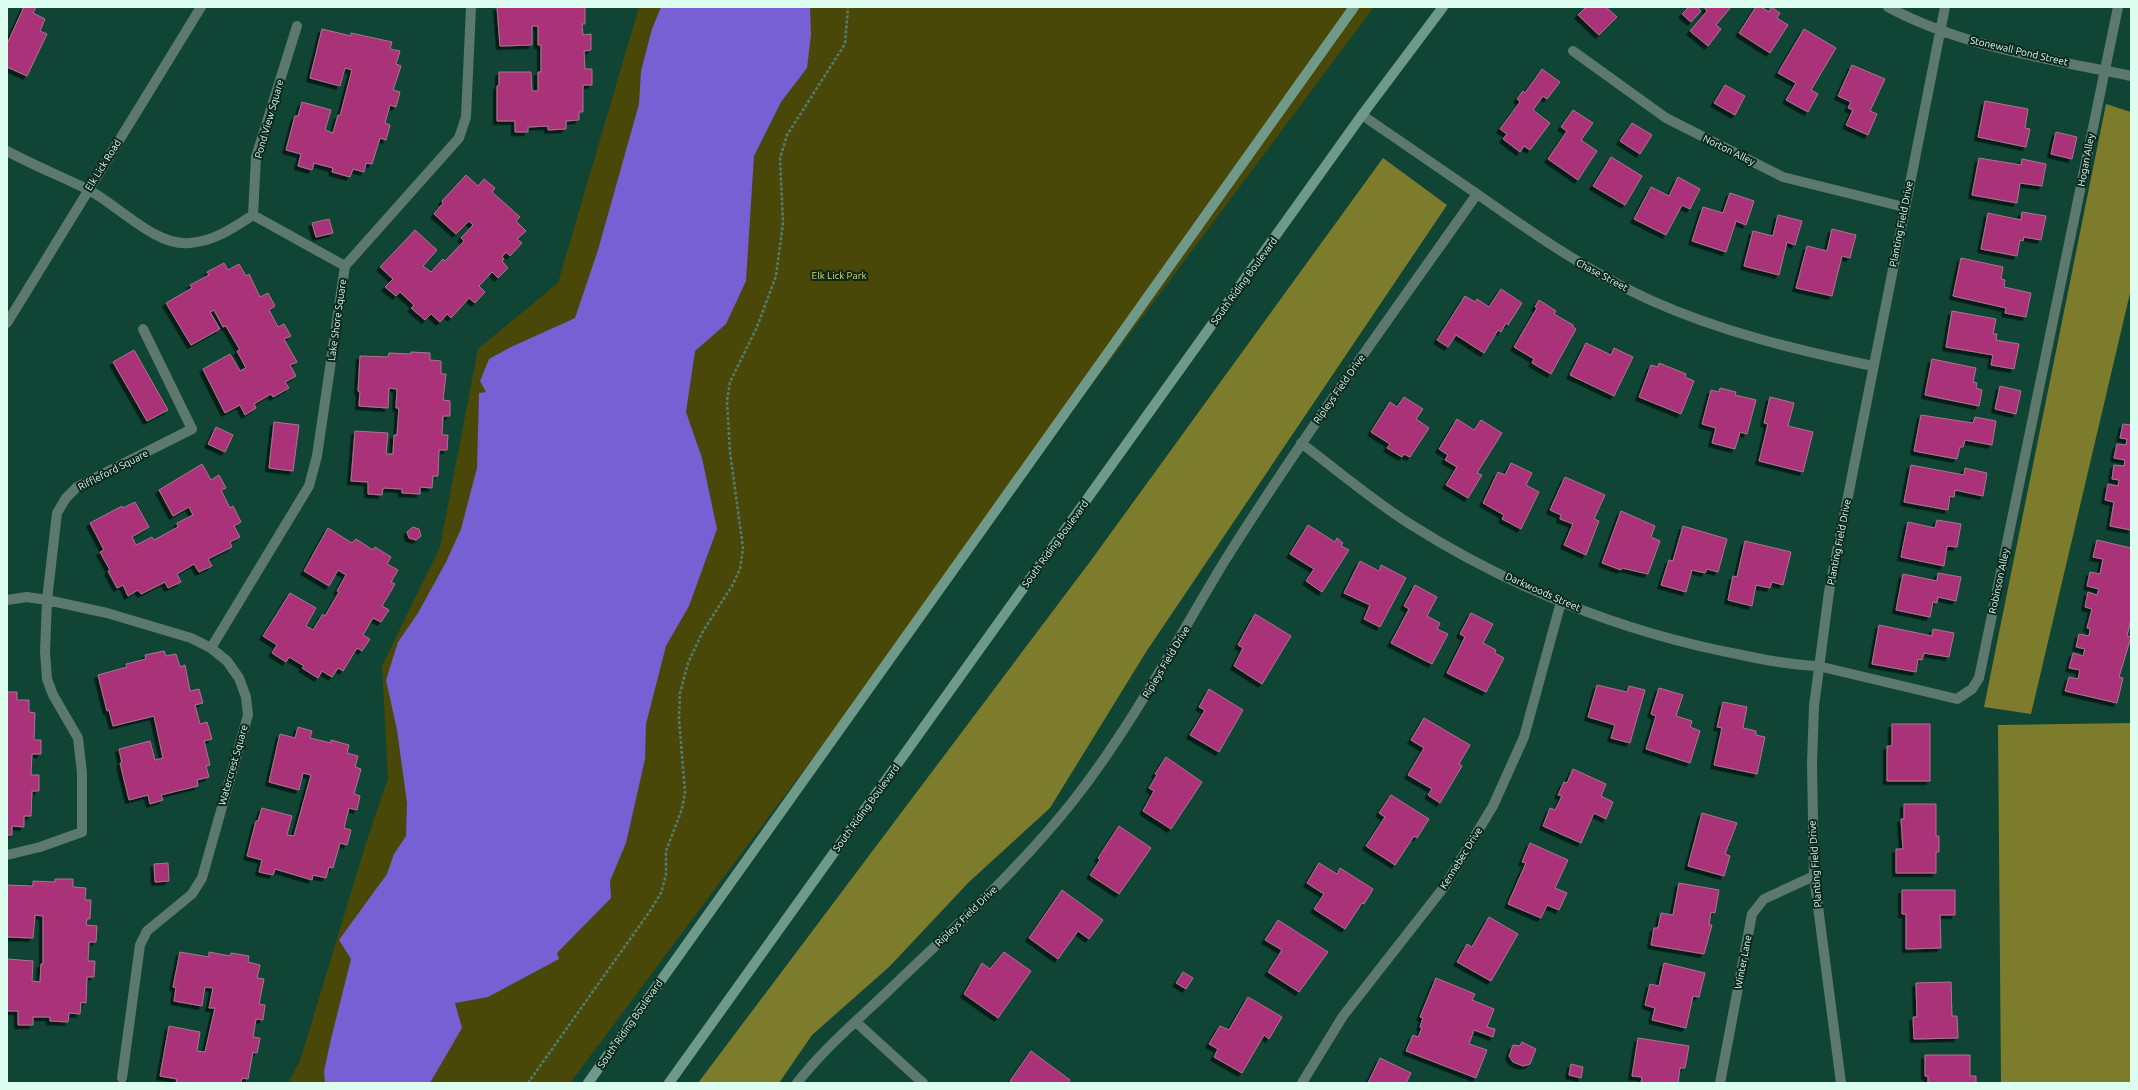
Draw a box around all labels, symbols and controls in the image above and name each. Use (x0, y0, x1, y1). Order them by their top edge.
street label: Stonewall Pond Street (1969, 34, 2069, 68)
street label: Pond View Square (252, 78, 286, 160)
street label: Hogan Alley (2075, 132, 2097, 187)
street label: Norton Alley (1701, 133, 1757, 167)
street label: Elk Lick Road (83, 137, 123, 193)
street label: Planting Field Drive (1887, 180, 1915, 268)
street label: South Riding Boulevard (1209, 235, 1279, 327)
street label: Chase Street (1574, 257, 1630, 293)
park label: Elk Lick Park (812, 270, 866, 281)
street label: Lake Shore Square (326, 278, 348, 362)
street label: Ripleys Field Drive (1311, 352, 1367, 426)
street label: Riffleford Square (76, 448, 150, 492)
street label: South Riding Boulevard (1020, 498, 1090, 590)
street label: Planting Field Drive (1825, 498, 1853, 586)
street label: Robinson Alley (1987, 547, 2011, 615)
street label: Darkwoods Street (1504, 571, 1582, 614)
street label: Ripleys Field Drive (1140, 624, 1192, 700)
street label: Watercrest Square (216, 724, 250, 806)
street label: South Riding Boulevard (831, 762, 901, 854)
street label: Planting Field Drive (1806, 820, 1824, 908)
street label: Kennebec Drive (1438, 825, 1484, 891)
street label: Ripleys Field Drive (933, 884, 999, 948)
street label: Winter Lane (1732, 934, 1754, 990)
street label: South Riding Boulevard (595, 978, 665, 1070)

